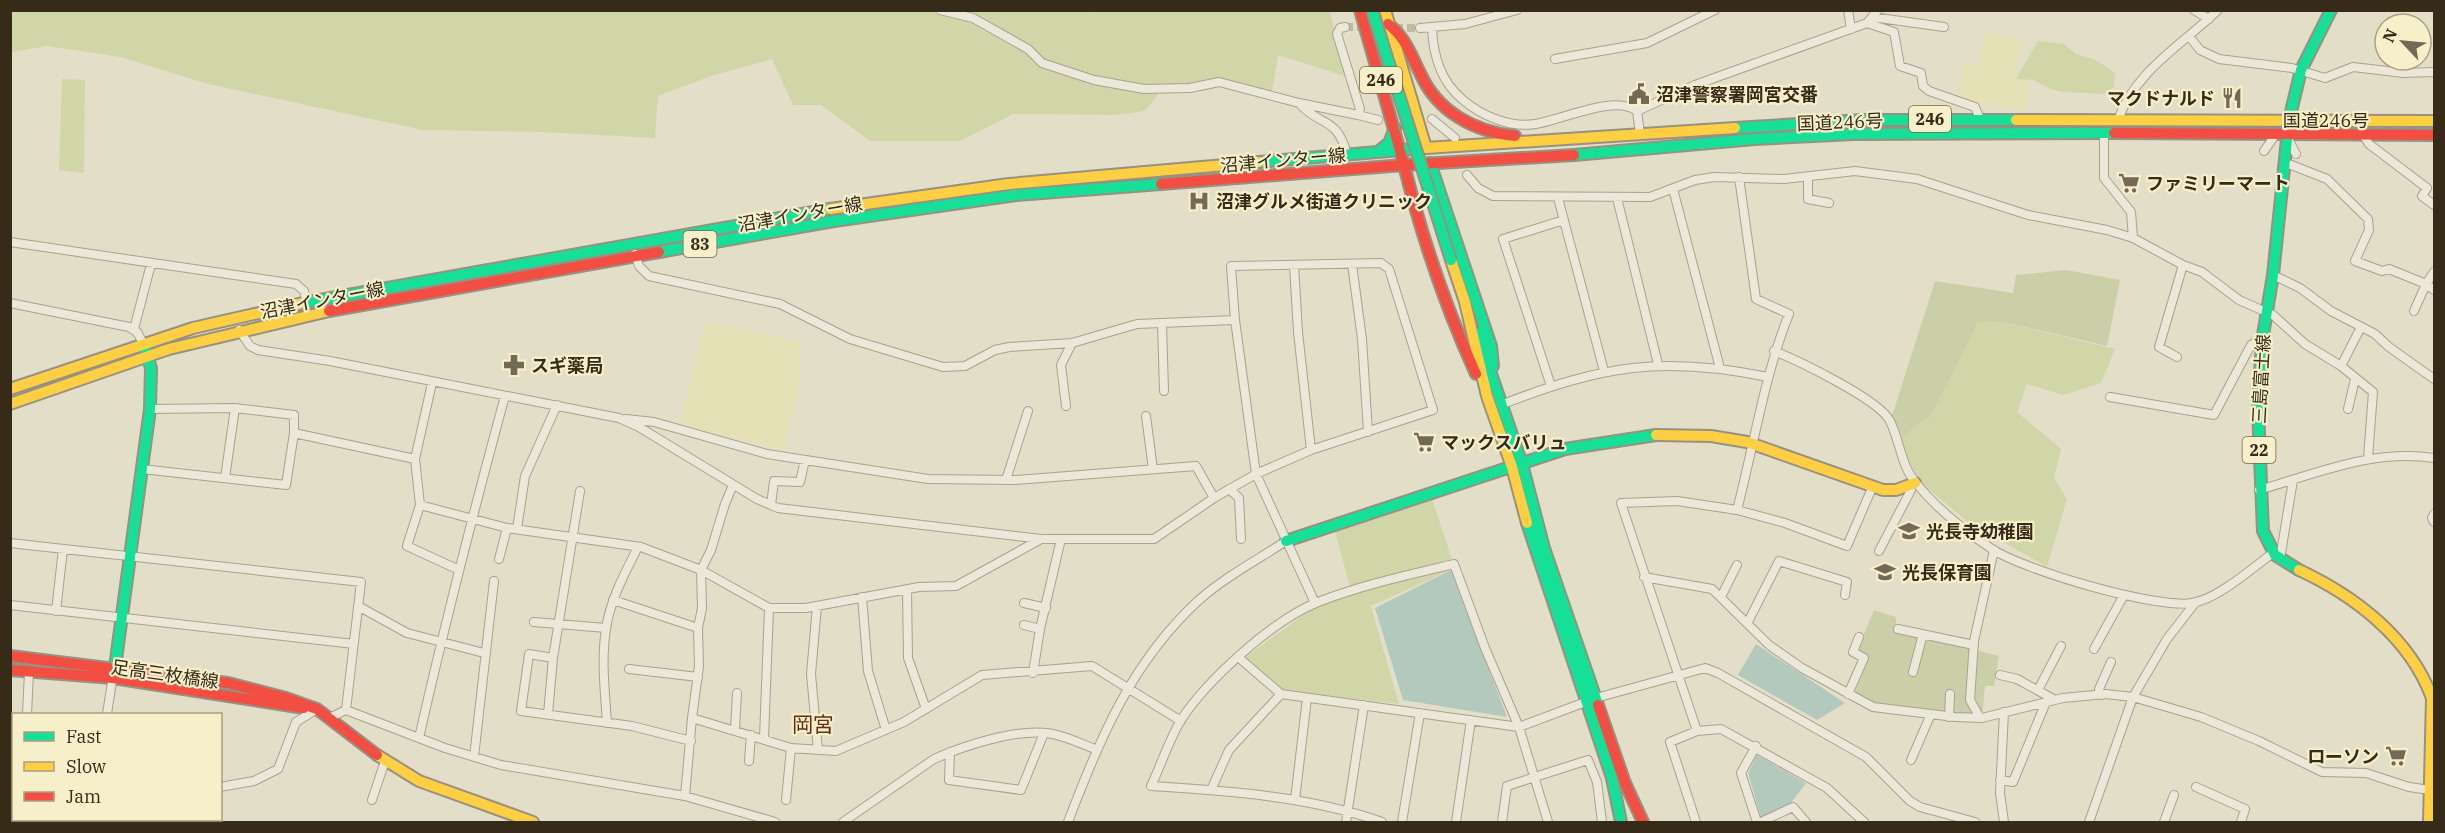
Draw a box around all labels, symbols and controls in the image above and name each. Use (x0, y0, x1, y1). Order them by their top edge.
north arrow (2373, 12, 2433, 72)
text: N (2378, 25, 2401, 45)
road number: 246 (1360, 67, 1402, 93)
public building icon: 沼津警察署岡宮交番 (1627, 82, 1651, 106)
place label: 沼津警察署岡宮交番 (1656, 83, 1818, 106)
restaurant icon: マクドナルド (2220, 86, 2244, 110)
place label: マクドナルド (2107, 87, 2215, 110)
road number: 246 (1909, 106, 1951, 132)
street label: 国道246号 (1796, 109, 1884, 135)
street label: 国道246号 (2283, 109, 2369, 132)
street label: 沼津インター線 (1219, 143, 1347, 177)
supermarket icon: ファミリーマート (2117, 171, 2141, 195)
place label: ファミリーマート (2146, 172, 2290, 195)
hospital icon: 沼津グルメ街道クリニック (1187, 189, 1211, 213)
place label: 沼津グルメ街道クリニック (1216, 190, 1432, 213)
street label: 沼津インター線 (736, 192, 864, 236)
road number: 83 (684, 231, 716, 257)
street label: 沼津インター線 (258, 277, 386, 323)
street label: 三島富士線 (2247, 333, 2275, 425)
pharmacy icon: スギ薬局 (502, 353, 526, 377)
place label: スギ薬局 (531, 354, 603, 377)
supermarket icon: マックスバリュ (1412, 430, 1436, 454)
place label: マックスバリュ (1441, 431, 1566, 454)
road number: 22 (2242, 437, 2276, 463)
school or university icon: 光長寺幼稚園 (1897, 519, 1921, 543)
place label: 光長寺幼稚園 (1926, 520, 2034, 543)
school or university icon: 光長保育園 (1873, 560, 1897, 584)
place label: 光長保育園 (1902, 561, 1992, 584)
street label: 足高三枚橋線 (110, 655, 220, 693)
district label: 岡宮 (792, 710, 834, 738)
legend (12, 713, 222, 821)
text: Fast (66, 725, 101, 748)
supermarket icon: ローソン (2384, 744, 2408, 768)
place label: ローソン (2307, 745, 2379, 768)
text: Slow (66, 755, 106, 778)
text: Jam (66, 785, 101, 808)

